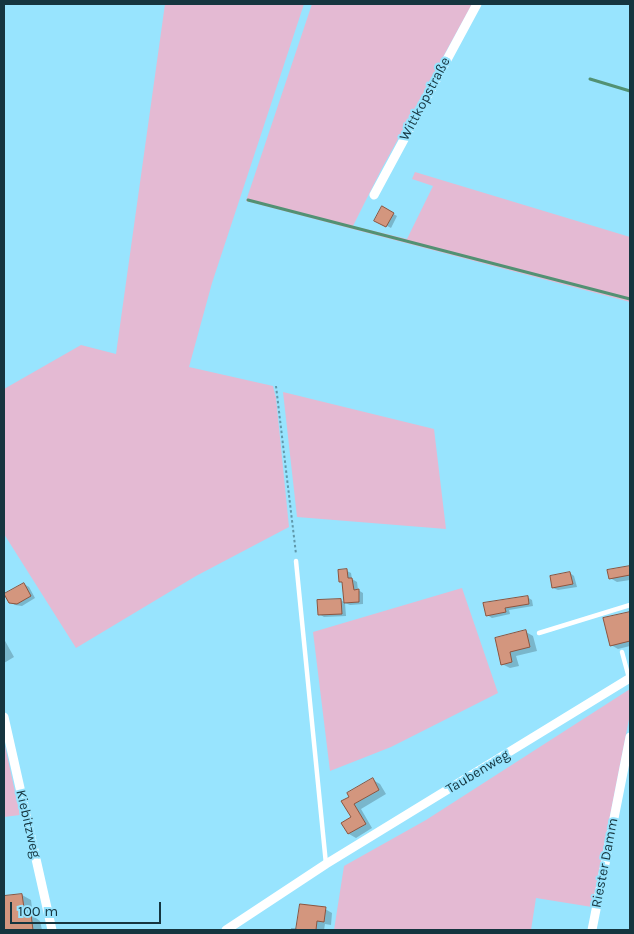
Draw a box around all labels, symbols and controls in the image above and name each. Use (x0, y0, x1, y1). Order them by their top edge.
street label: Wittkopstraße (396, 54, 454, 144)
street label: Taubenweg (443, 746, 513, 798)
street label: Kiebitzweg (12, 788, 44, 860)
street label: Riester Damm (588, 817, 622, 909)
scale bar (12, 892, 164, 924)
text: 100 m (18, 902, 58, 920)

